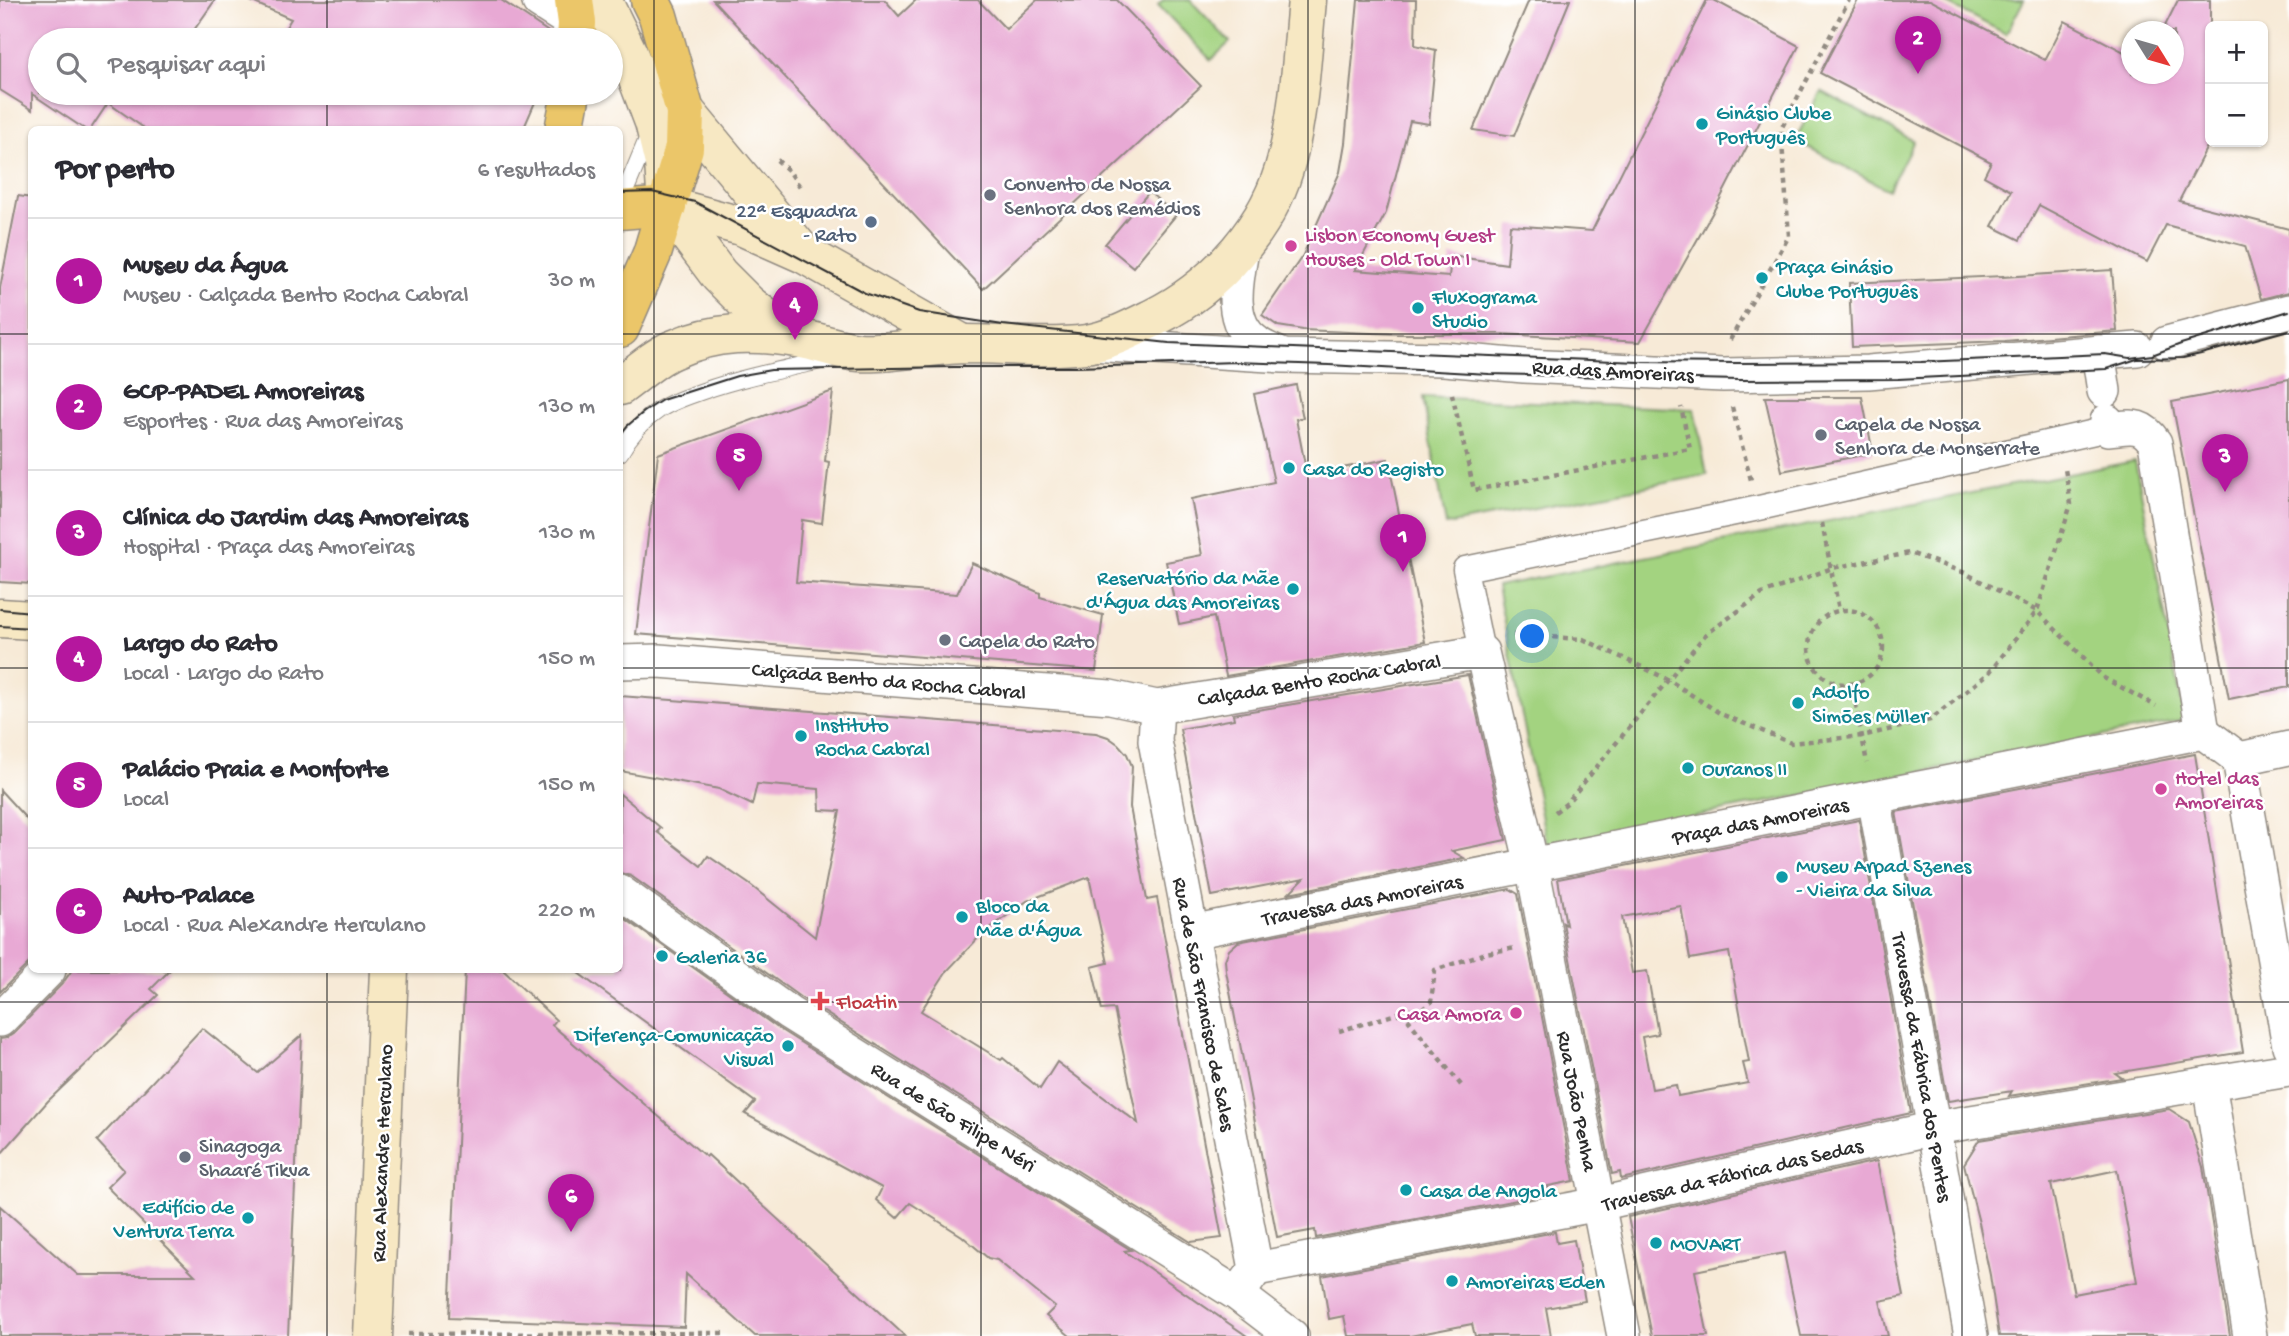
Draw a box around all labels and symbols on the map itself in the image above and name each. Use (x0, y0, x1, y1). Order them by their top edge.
pin: 2 (1895, 16, 1941, 74)
north arrow (2121, 21, 2184, 84)
place label: Ginásio Clube Português (1715, 103, 1833, 152)
marker: Ginásio Clube Português (1694, 116, 1710, 132)
place label: Convento de Nossa Senhora dos Remédios (1004, 174, 1201, 223)
marker: Convento de Nossa Senhora dos Remédios (982, 187, 998, 203)
place label: 22ª Esquadra - Rato (736, 201, 858, 250)
marker: 22ª Esquadra - Rato (863, 214, 879, 230)
place label: Lisbon Economy Guest Houses - Old Town I (1305, 225, 1497, 274)
marker: Lisbon Economy Guest Houses - Old Town I (1283, 238, 1299, 254)
place label: Praça Ginásio Clube Português (1775, 257, 1919, 306)
marker: Praça Ginásio Clube Português (1754, 270, 1770, 286)
pin: 4 (772, 282, 818, 340)
place label: Fluxograma Studio (1431, 287, 1538, 336)
marker: Fluxograma Studio (1410, 300, 1426, 316)
street label: Rua das Amoreiras (1531, 357, 1696, 390)
place label: Capela de Nossa Senhora de Monserrate (1835, 414, 2041, 463)
marker: Capela de Nossa Senhora de Monserrate (1813, 427, 1829, 443)
pin: 5 (716, 433, 762, 491)
pin: 3 (2202, 434, 2248, 492)
place label: Casa do Registo (1303, 459, 1444, 484)
marker: Casa do Registo (1281, 460, 1297, 476)
pin: 1 (1380, 514, 1426, 572)
place label: Reservatório da Mãe d'Água das Amoreiras (1086, 568, 1280, 617)
marker: Reservatório da Mãe d'Água das Amoreiras (1285, 581, 1301, 597)
your location (1515, 619, 1549, 653)
place label: Capela do Rato (959, 631, 1095, 656)
marker: Capela do Rato (937, 632, 953, 648)
street label: Calçada Bento Rocha Cabral (1196, 651, 1443, 714)
street label: Calçada Bento da Rocha Cabral (751, 659, 1027, 708)
place label: Adolfo Simões Müller (1812, 682, 1929, 731)
marker: Adolfo Simões Müller (1790, 695, 1806, 711)
place label: Instituto Rocha Cabral (815, 715, 930, 764)
marker: Instituto Rocha Cabral (793, 728, 809, 744)
place label: Ouranos II (1702, 759, 1787, 784)
marker: Ouranos II (1680, 760, 1696, 776)
place label: Hotel das Amoreiras (2175, 768, 2264, 817)
marker: Hotel das Amoreiras (2153, 781, 2169, 797)
street label: Praça das Amoreiras (1669, 794, 1852, 853)
place label: Museu Arpad Szenes - Vieira da Silva (1796, 856, 1973, 905)
marker: Museu Arpad Szenes - Vieira da Silva (1774, 869, 1790, 885)
street label: Travessa das Amoreiras (1259, 870, 1466, 934)
street label: Rua de São Francisco de Sales (1165, 876, 1239, 1135)
place label: Bloco da Mãe d'Água (975, 896, 1083, 945)
marker: Bloco da Mãe d'Água (954, 909, 970, 925)
street label: Travessa da Fábrica dos Pentes (1883, 930, 1956, 1205)
place label: Galeria 36 (676, 947, 767, 972)
marker: Galeria 36 (654, 948, 670, 964)
marker: Floatin (810, 991, 830, 1011)
place label: Floatin (835, 992, 897, 1017)
place label: Casa Amora (1397, 1004, 1503, 1029)
marker: Casa Amora (1508, 1005, 1524, 1021)
place label: Diferença-Comunicação Visual (573, 1025, 774, 1074)
street label: Rua João Penha (1549, 1029, 1601, 1175)
marker: Diferença-Comunicação Visual (780, 1038, 796, 1054)
street label: Rua Alexandre Herculano (368, 1044, 401, 1262)
street label: Rua de São Filipe Néri (865, 1058, 1039, 1180)
street label: Travessa da Fábrica das Sedas (1599, 1135, 1867, 1220)
place label: Sinagoga Shaaré Tikva (199, 1136, 311, 1185)
marker: Sinagoga Shaaré Tikva (177, 1149, 193, 1165)
pin: 6 (548, 1174, 594, 1232)
place label: Casa de Angola (1420, 1181, 1558, 1206)
marker: Casa de Angola (1398, 1182, 1414, 1198)
place label: Edifício de Ventura Terra (113, 1197, 235, 1246)
marker: Edifício de Ventura Terra (240, 1210, 256, 1226)
place label: MOVART (1670, 1234, 1741, 1259)
marker: MOVART (1648, 1235, 1664, 1251)
place label: Amoreiras Eden (1466, 1272, 1605, 1297)
marker: Amoreiras Eden (1444, 1273, 1460, 1289)

